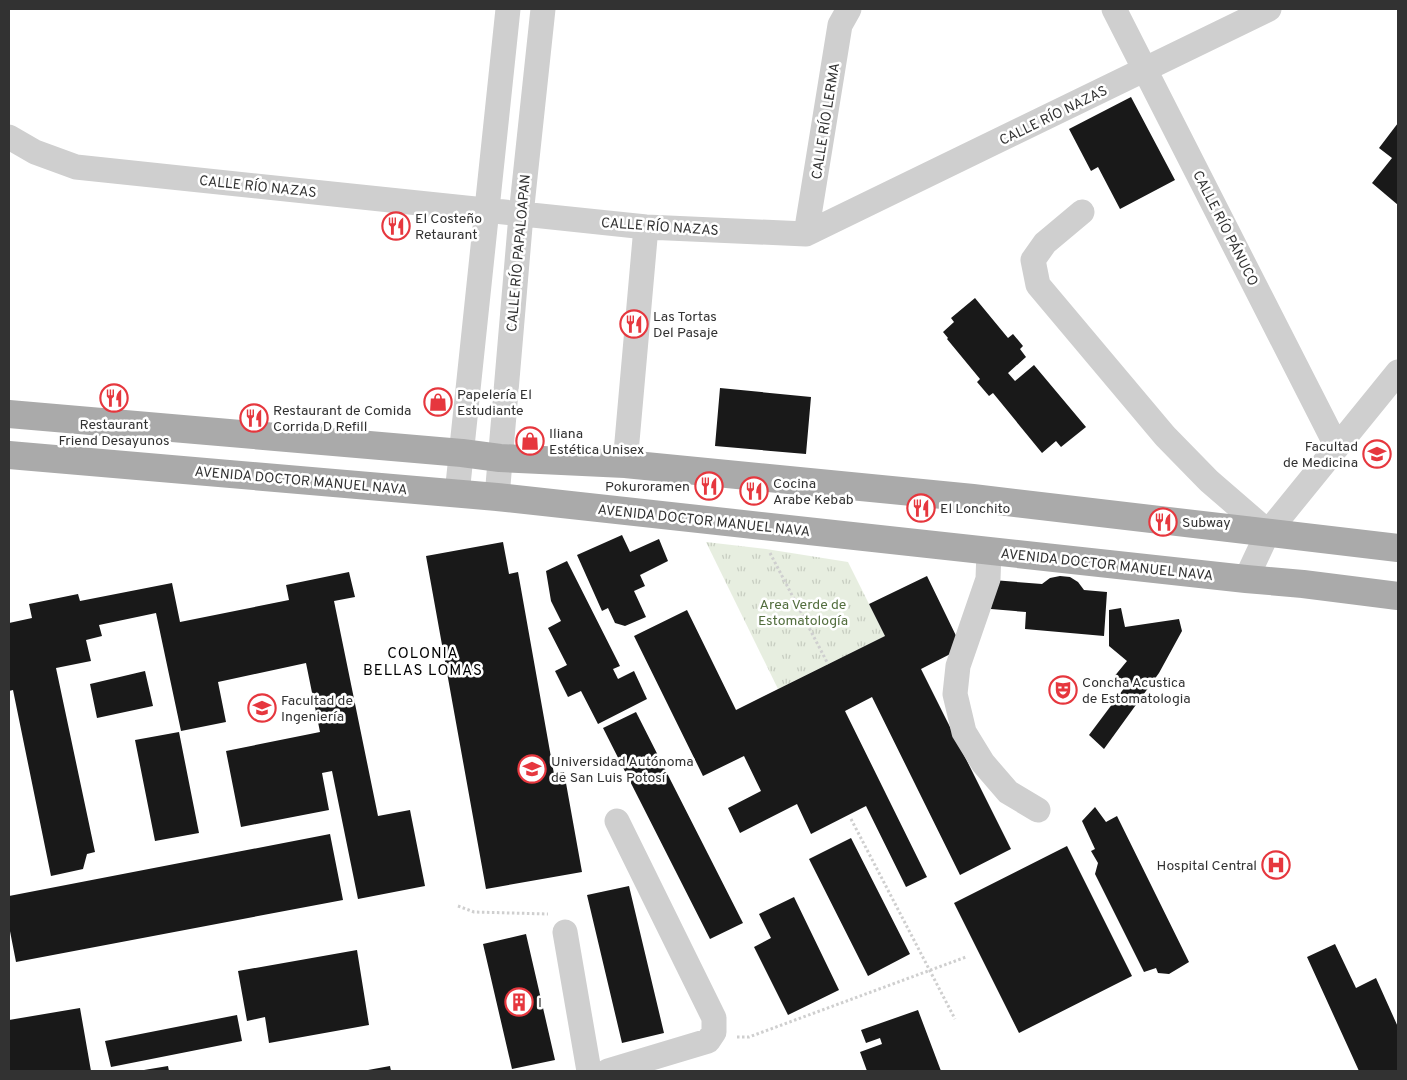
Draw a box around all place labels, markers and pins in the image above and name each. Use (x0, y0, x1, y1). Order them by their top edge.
restaurant icon: El Costeño Retaurant (381, 211, 411, 241)
place label: El Costeño Retaurant (415, 211, 482, 244)
restaurant icon: Las Tortas Del Pasaje (619, 309, 649, 339)
place label: Las Tortas Del Pasaje (653, 309, 718, 342)
restaurant icon: Restaurant Friend Desayunos (99, 383, 129, 413)
shop icon: Papelería El Estudiante (423, 387, 453, 417)
place label: Papelería El Estudiante (457, 387, 532, 420)
restaurant icon: Restaurant de Comida Corrida D Refill (239, 403, 269, 433)
place label: Restaurant de Comida Corrida D Refill (273, 403, 411, 436)
place label: Restaurant Friend Desayunos (59, 417, 169, 450)
shop icon: Iliana Estética Unisex (515, 426, 545, 456)
place label: Iliana Estética Unisex (549, 426, 644, 459)
place label: Facultad de Medicina (1283, 439, 1358, 472)
school or university icon: Facultad de Medicina (1362, 439, 1392, 469)
restaurant icon: Pokuroramen (694, 471, 724, 501)
restaurant icon: Cocina Arabe Kebab (739, 476, 769, 506)
place label: Cocina Arabe Kebab (773, 476, 854, 509)
place label: Pokuroramen (605, 479, 690, 496)
restaurant icon: El Lonchito (906, 493, 936, 523)
place label: El Lonchito (940, 501, 1011, 518)
restaurant icon: Subway (1148, 507, 1178, 537)
place label: Subway (1182, 515, 1231, 532)
theatre icon: Concha Acustica de Estomatologia (1048, 675, 1078, 705)
place label: Concha Acustica de Estomatologia (1082, 675, 1191, 708)
school or university icon: Facultad de Ingeniería (247, 693, 277, 723)
place label: Facultad de Ingeniería (281, 693, 353, 726)
school or university icon: Universidad Autónoma de San Luis Potosí (517, 754, 547, 784)
place label: Universidad Autónoma de San Luis Potosí (551, 754, 694, 787)
hospital icon: Hospital Central (1261, 850, 1291, 880)
place label: Hospital Central (1157, 858, 1257, 875)
building icon: I (504, 987, 534, 1017)
place label: I (538, 995, 542, 1012)

